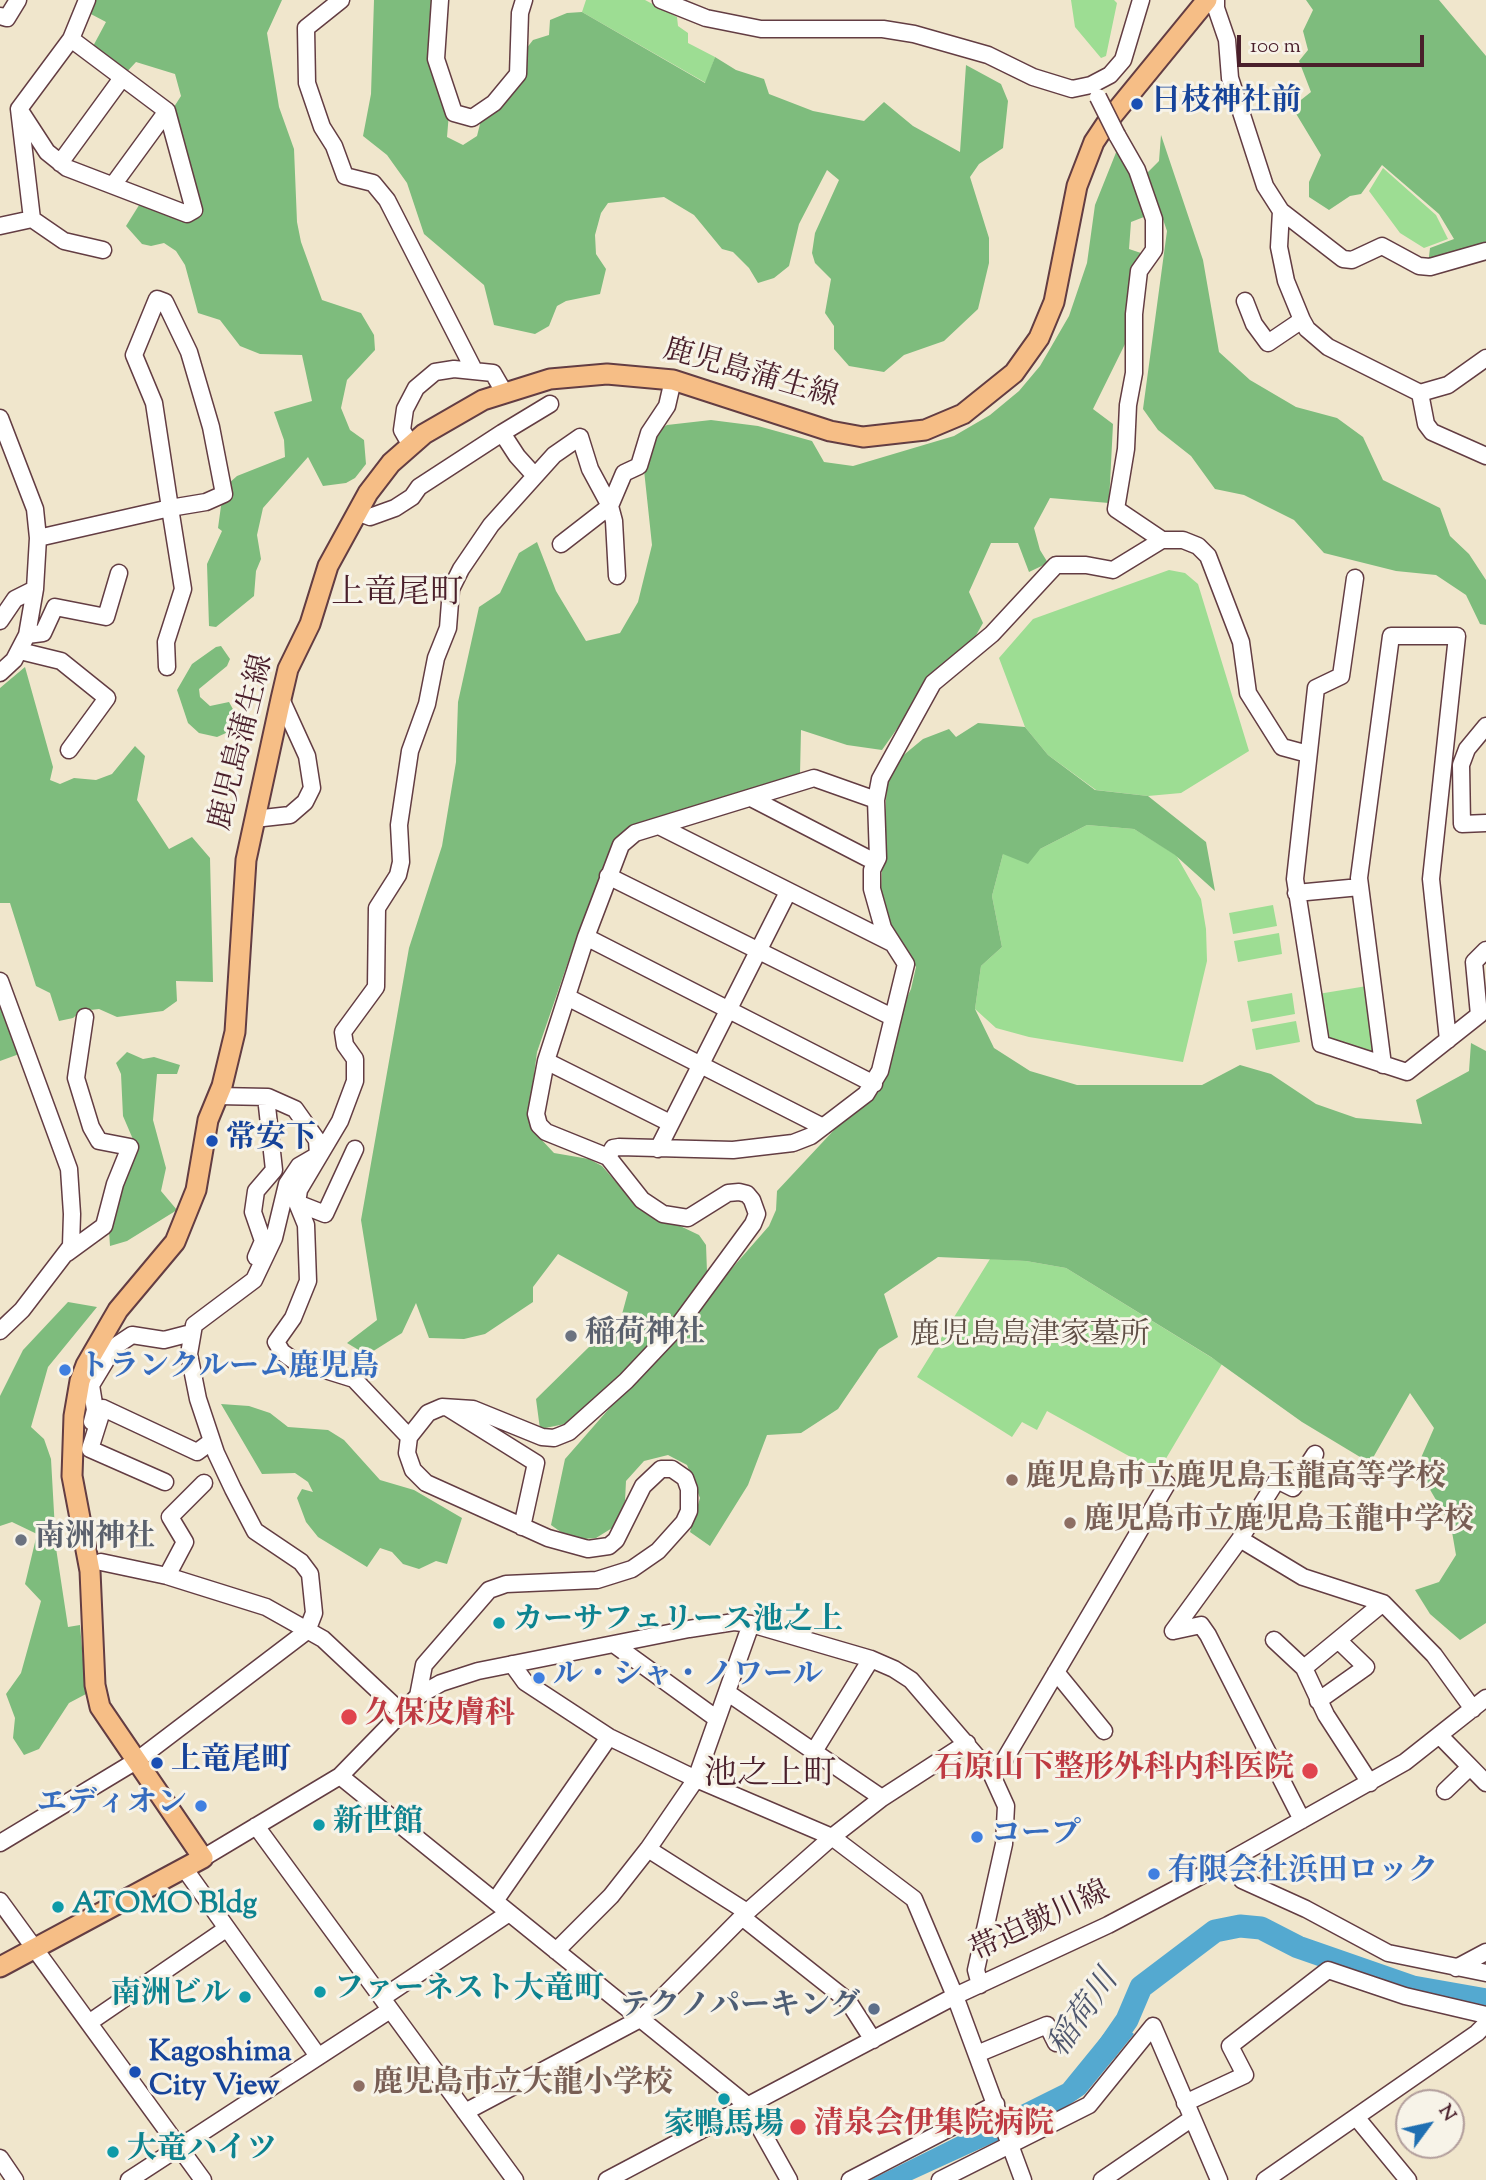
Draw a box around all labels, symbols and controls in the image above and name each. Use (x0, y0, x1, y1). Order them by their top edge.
scale bar (1241, 21, 1428, 65)
text: 100 m (1250, 32, 1301, 62)
place label: 日枝神社前 (1151, 86, 1301, 122)
marker: 日枝神社前 (1129, 96, 1145, 112)
street label: 鹿児島蒲生線 (659, 334, 841, 418)
district label: 上竜尾町 (331, 576, 463, 616)
street label: 鹿児島蒲生線 (205, 651, 283, 835)
place label: 常安下 (226, 1123, 316, 1159)
marker: 常安下 (204, 1133, 220, 1149)
place label: 稲荷神社 (585, 1318, 705, 1354)
park label: 鹿児島島津家墓所 (910, 1320, 1150, 1356)
marker: 稲荷神社 (563, 1328, 579, 1344)
place label: トランクルーム鹿児島 (79, 1352, 379, 1388)
marker: トランクルーム鹿児島 (57, 1362, 73, 1378)
place label: 鹿児島市立鹿児島玉龍高等学校 (1026, 1462, 1446, 1498)
marker: 鹿児島市立鹿児島玉龍高等学校 (1004, 1472, 1020, 1488)
place label: 鹿児島市立鹿児島玉龍中学校 (1084, 1505, 1474, 1541)
marker: 鹿児島市立鹿児島玉龍中学校 (1062, 1515, 1078, 1531)
place label: 南洲神社 (35, 1522, 155, 1558)
marker: 南洲神社 (13, 1532, 29, 1548)
place label: カーサフェリース池之上 (513, 1605, 843, 1641)
marker: カーサフェリース池之上 (491, 1615, 507, 1631)
place label: ル・シャ・ノワール (553, 1660, 823, 1696)
marker: ル・シャ・ノワール (531, 1670, 547, 1686)
place label: 久保皮膚科 (365, 1699, 515, 1735)
marker: 久保皮膚科 (339, 1707, 359, 1727)
place label: 上竜尾町 (171, 1745, 291, 1781)
place label: 石原山下整形外科内科医院 (934, 1753, 1294, 1789)
marker: 上竜尾町 (149, 1755, 165, 1771)
district label: 池之上町 (704, 1757, 836, 1797)
marker: 石原山下整形外科内科医院 (1300, 1761, 1320, 1781)
place label: エディオン (37, 1788, 187, 1824)
marker: エディオン (193, 1798, 209, 1814)
place label: 新世館 (333, 1807, 423, 1843)
marker: 新世館 (311, 1817, 327, 1833)
place label: コープ (991, 1819, 1081, 1855)
marker: コープ (969, 1829, 985, 1845)
place label: 有限会社浜田ロック (1168, 1856, 1438, 1892)
marker: 有限会社浜田ロック (1146, 1866, 1162, 1882)
street label: 帯迫皷川線 (965, 1876, 1117, 1972)
place label: ATOMO Bldg (72, 1889, 257, 1925)
marker: ATOMO Bldg (50, 1899, 66, 1915)
water label: 稲荷川 (1043, 1965, 1129, 2065)
place label: ファーネスト大竜町 (334, 1974, 604, 2010)
place label: 南洲ビル (111, 1979, 231, 2015)
marker: ファーネスト大竜町 (312, 1984, 328, 2000)
marker: 南洲ビル (237, 1989, 253, 2005)
place label: テクノパーキング (620, 1991, 860, 2027)
marker: テクノパーキング (866, 2001, 882, 2017)
place label: Kagoshima City View (149, 2037, 292, 2108)
marker: Kagoshima City View (127, 2064, 143, 2080)
place label: 鹿児島市立大龍小学校 (373, 2068, 673, 2104)
marker: 鹿児島市立大龍小学校 (351, 2078, 367, 2094)
north arrow (1395, 2089, 1465, 2159)
marker: 家鴨馬場 (716, 2091, 732, 2107)
text: N (1431, 2100, 1462, 2127)
place label: 清泉会伊集院病院 (814, 2109, 1054, 2145)
place label: 家鴨馬場 (664, 2110, 784, 2146)
marker: 清泉会伊集院病院 (788, 2117, 808, 2137)
place label: 大竜ハイツ (127, 2134, 277, 2170)
marker: 大竜ハイツ (105, 2144, 121, 2160)

